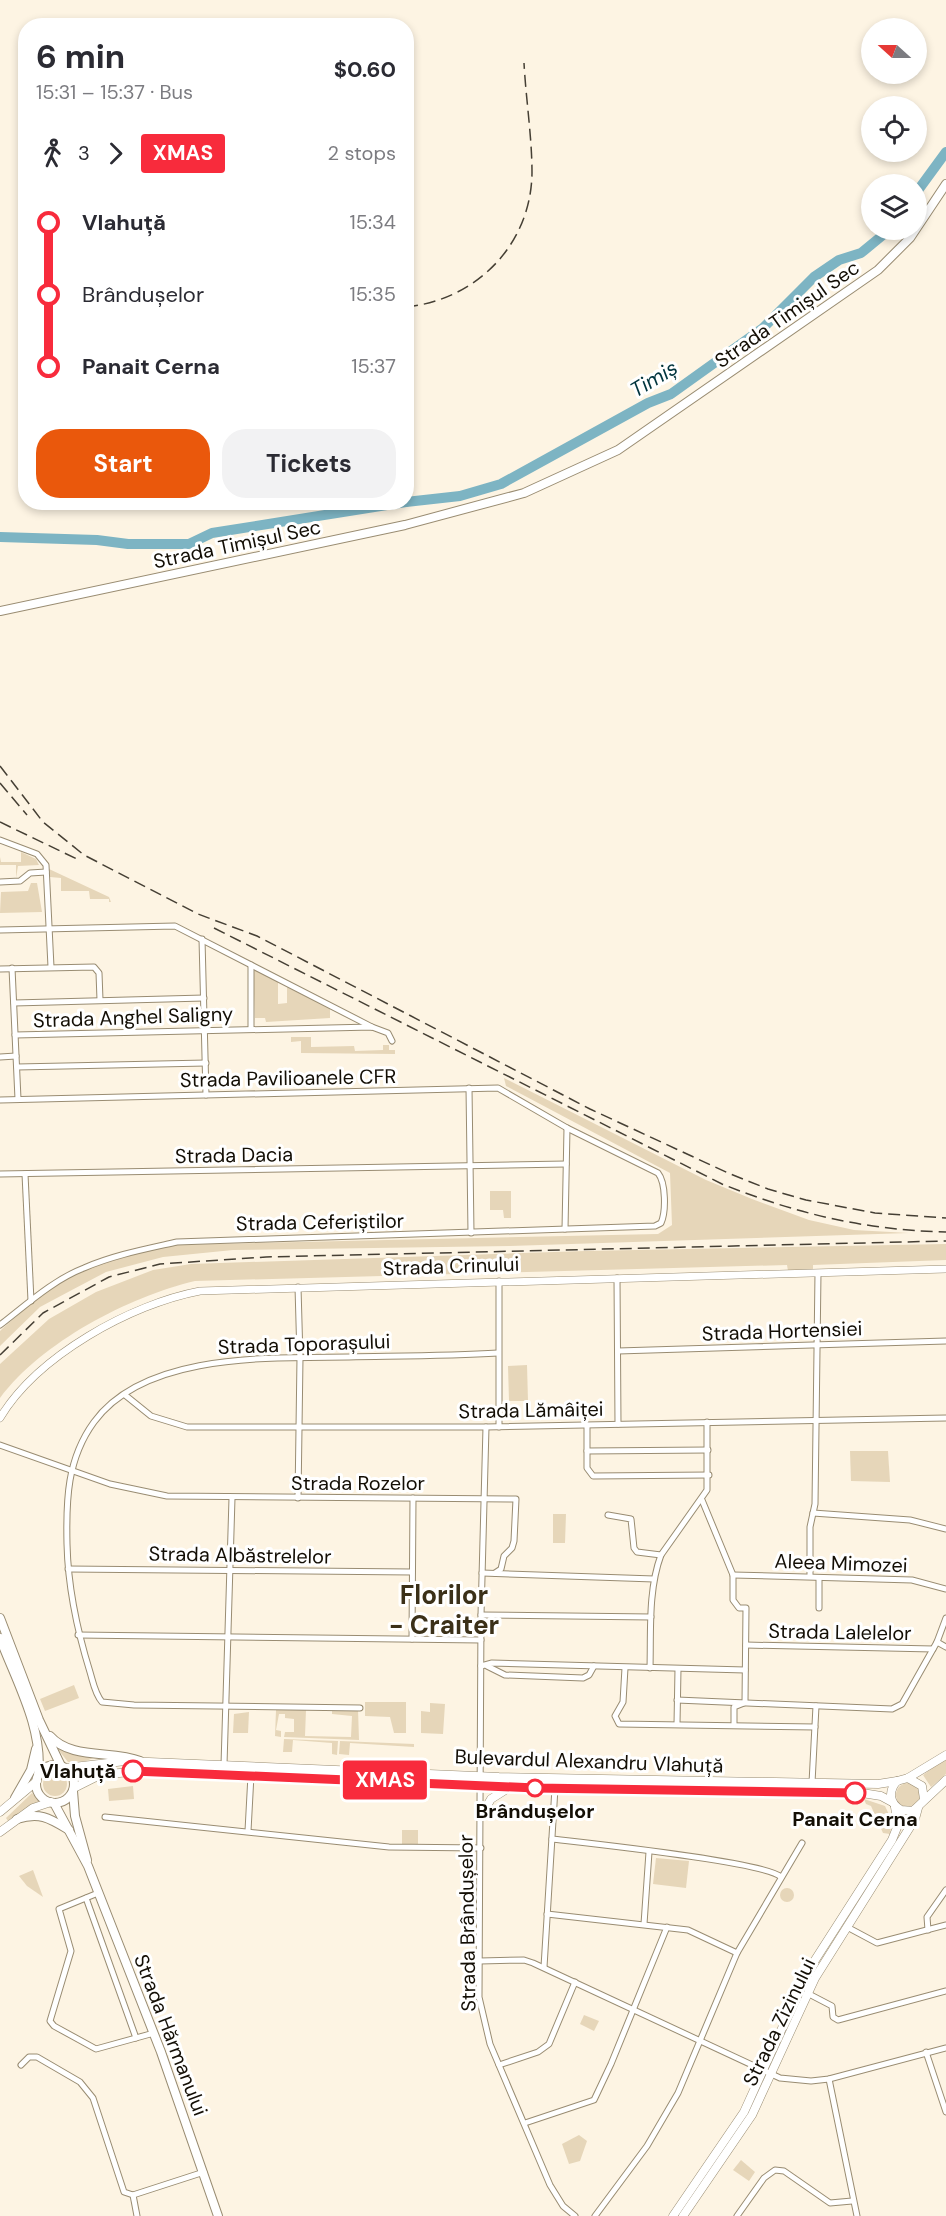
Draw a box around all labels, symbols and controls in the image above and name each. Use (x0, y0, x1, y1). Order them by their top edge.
north arrow (861, 18, 927, 84)
map controls (861, 18, 927, 240)
text: 6 min (36, 35, 125, 78)
text: $0.60 (334, 55, 396, 84)
text: 15:31 – 15:37 · Bus (36, 79, 193, 105)
button: locate (861, 96, 927, 162)
icon: walk (36, 137, 69, 170)
icon: forward (99, 137, 132, 170)
text: XMAS (153, 139, 213, 167)
text: 3 (78, 140, 90, 166)
text: 2 stops (328, 140, 396, 166)
button: layers (861, 174, 927, 240)
text: Vlahuță (82, 208, 166, 237)
text: 15:34 (350, 209, 396, 235)
street label: Strada Timișul Sec (710, 254, 864, 374)
text: Brândușelor (82, 280, 204, 309)
text: 15:35 (350, 281, 396, 307)
text: Panait Cerna (82, 352, 220, 381)
text: 15:37 (351, 353, 396, 379)
water label: Timiș (625, 354, 683, 404)
button: Start (36, 429, 210, 498)
button: Tickets (222, 429, 396, 498)
street label: Strada Timișul Sec (151, 514, 323, 574)
street label: Strada Anghel Saligny (32, 1001, 234, 1033)
street label: Strada Pavilioanele CFR (180, 1063, 396, 1093)
street label: Strada Dacia (175, 1141, 293, 1169)
street label: Strada Ceferiștilor (236, 1208, 404, 1236)
street label: Strada Crinului (382, 1251, 520, 1281)
street label: Strada Hortensiei (701, 1315, 863, 1347)
street label: Strada Toporașului (217, 1328, 391, 1360)
street label: Strada Lămâiței (458, 1396, 604, 1424)
street label: Strada Rozelor (291, 1470, 425, 1496)
street label: Strada Albăstrelelor (148, 1540, 332, 1570)
street label: Aleea Mimozei (774, 1548, 908, 1578)
district label: Florilor - Craiter (389, 1578, 500, 1642)
street label: Strada Lalelelor (768, 1618, 912, 1646)
street label: Bulevardul Alexandru Vlahuță (454, 1743, 724, 1779)
place label: Vlahuță (40, 1758, 116, 1784)
marker: Vlahuță (122, 1760, 144, 1782)
line badge: XMAS (343, 1760, 427, 1800)
text: XMAS (355, 1766, 415, 1794)
marker: Brândușelor (526, 1779, 544, 1797)
marker: Panait Cerna (844, 1782, 866, 1804)
place label: Brândușelor (476, 1798, 594, 1824)
place label: Panait Cerna (792, 1806, 918, 1832)
street label: Strada Brândușelor (452, 1834, 482, 2012)
street label: Strada Hărmanului (128, 1951, 214, 2119)
street label: Strada Zizinului (737, 1954, 821, 2090)

